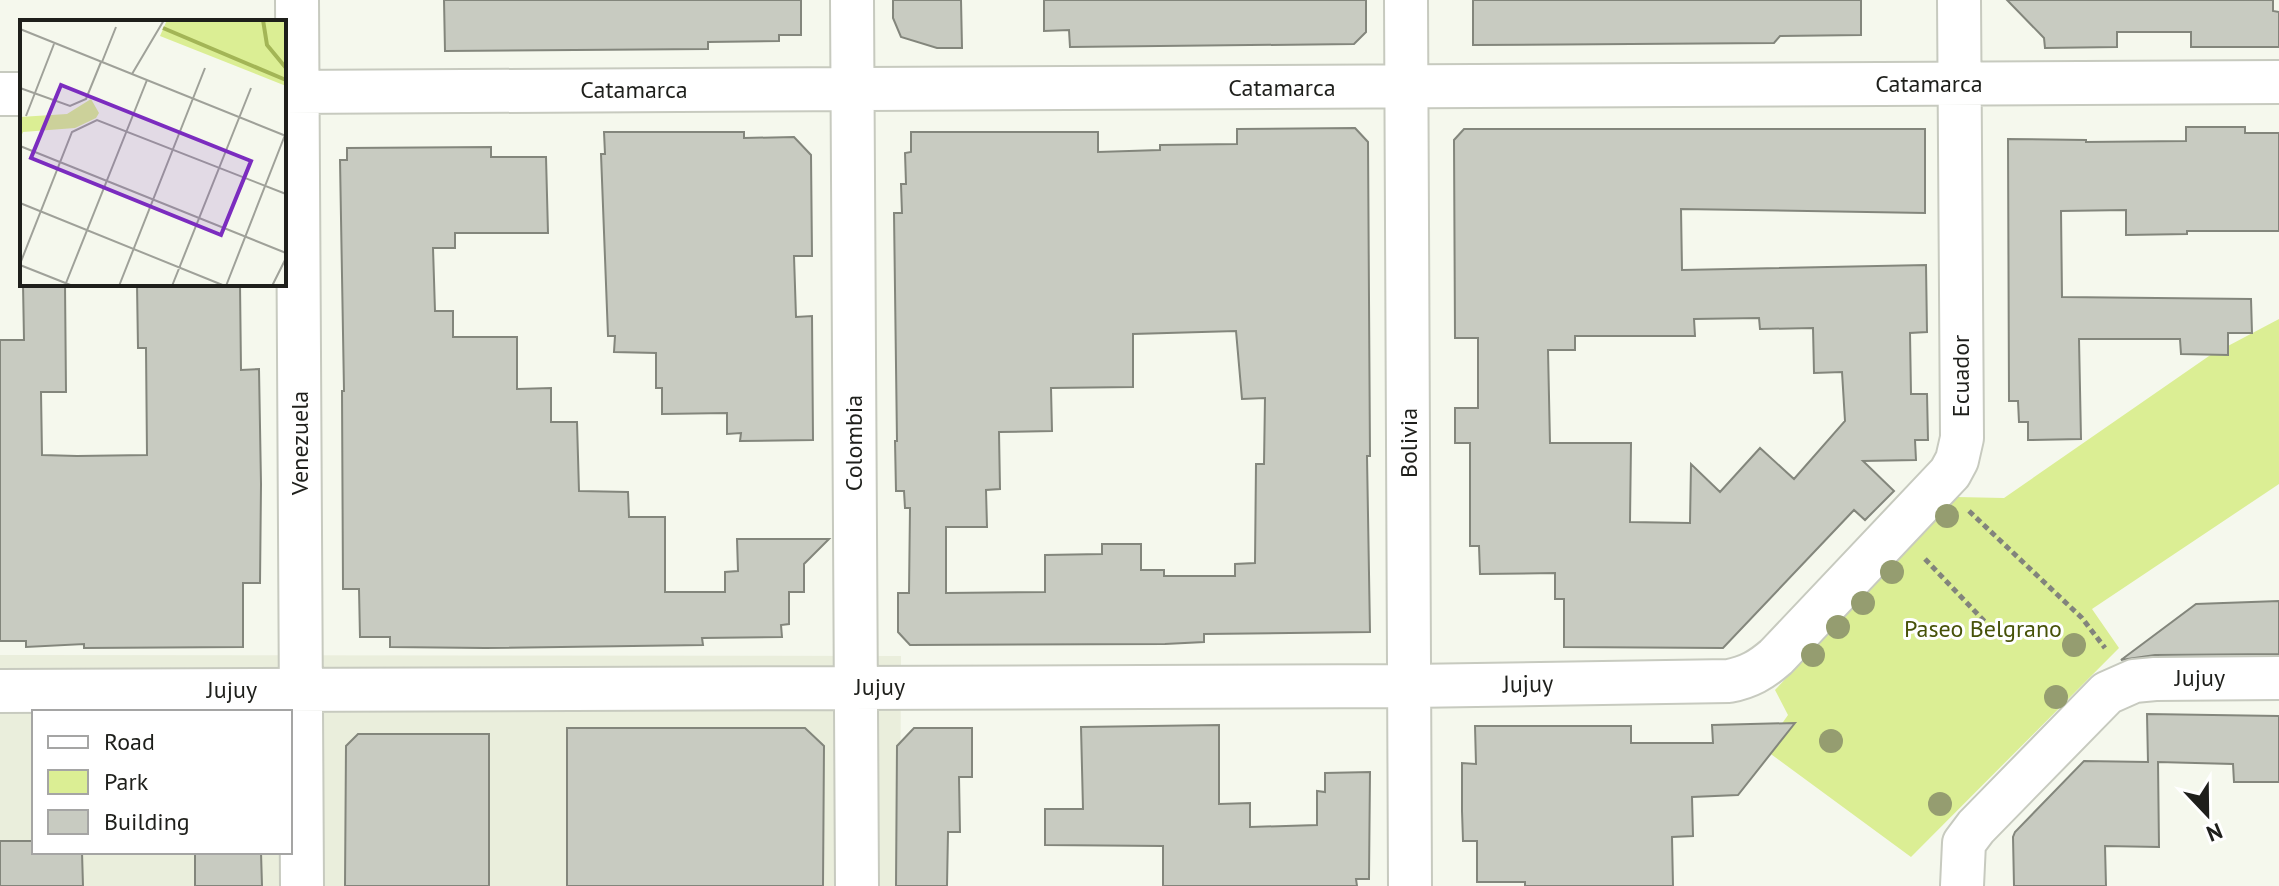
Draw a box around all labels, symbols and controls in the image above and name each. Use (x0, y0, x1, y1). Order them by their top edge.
inset map (20, 20, 286, 286)
street label: Catamarca (1875, 68, 1983, 99)
street label: Catamarca (1228, 72, 1336, 103)
street label: Catamarca (580, 74, 688, 105)
street label: Ecuador (1945, 335, 1976, 417)
street label: Venezuela (284, 391, 315, 496)
street label: Colombia (838, 395, 869, 491)
street label: Bolivia (1393, 408, 1424, 478)
park label: Paseo Belgrano (1904, 613, 2062, 644)
street label: Jujuy (2174, 662, 2225, 693)
street label: Jujuy (1501, 668, 1553, 699)
street label: Jujuy (854, 671, 905, 702)
street label: Jujuy (206, 674, 257, 705)
legend (32, 710, 292, 854)
text: Road (104, 726, 155, 757)
text: Park (104, 766, 149, 797)
north arrow (2167, 774, 2247, 854)
text: Building (104, 806, 190, 837)
text: N (2203, 817, 2226, 848)

